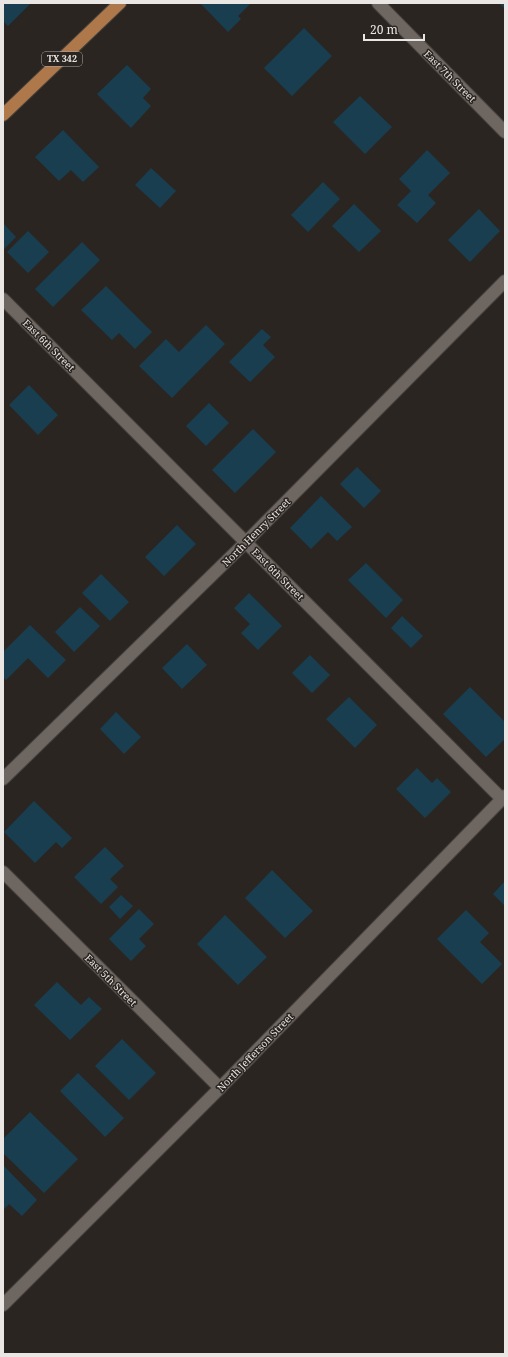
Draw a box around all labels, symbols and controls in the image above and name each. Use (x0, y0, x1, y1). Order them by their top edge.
scale bar (364, 16, 424, 42)
text: 20 m (370, 21, 398, 38)
street label: East 7th Street (421, 47, 479, 105)
road number: TX 342 (42, 52, 82, 66)
street label: East 6th Street (20, 316, 78, 374)
street label: North Henry Street (219, 494, 294, 569)
street label: East 6th Street (249, 545, 307, 603)
street label: East 5th Street (82, 951, 140, 1009)
street label: North Jefferson Street (214, 1009, 296, 1094)

